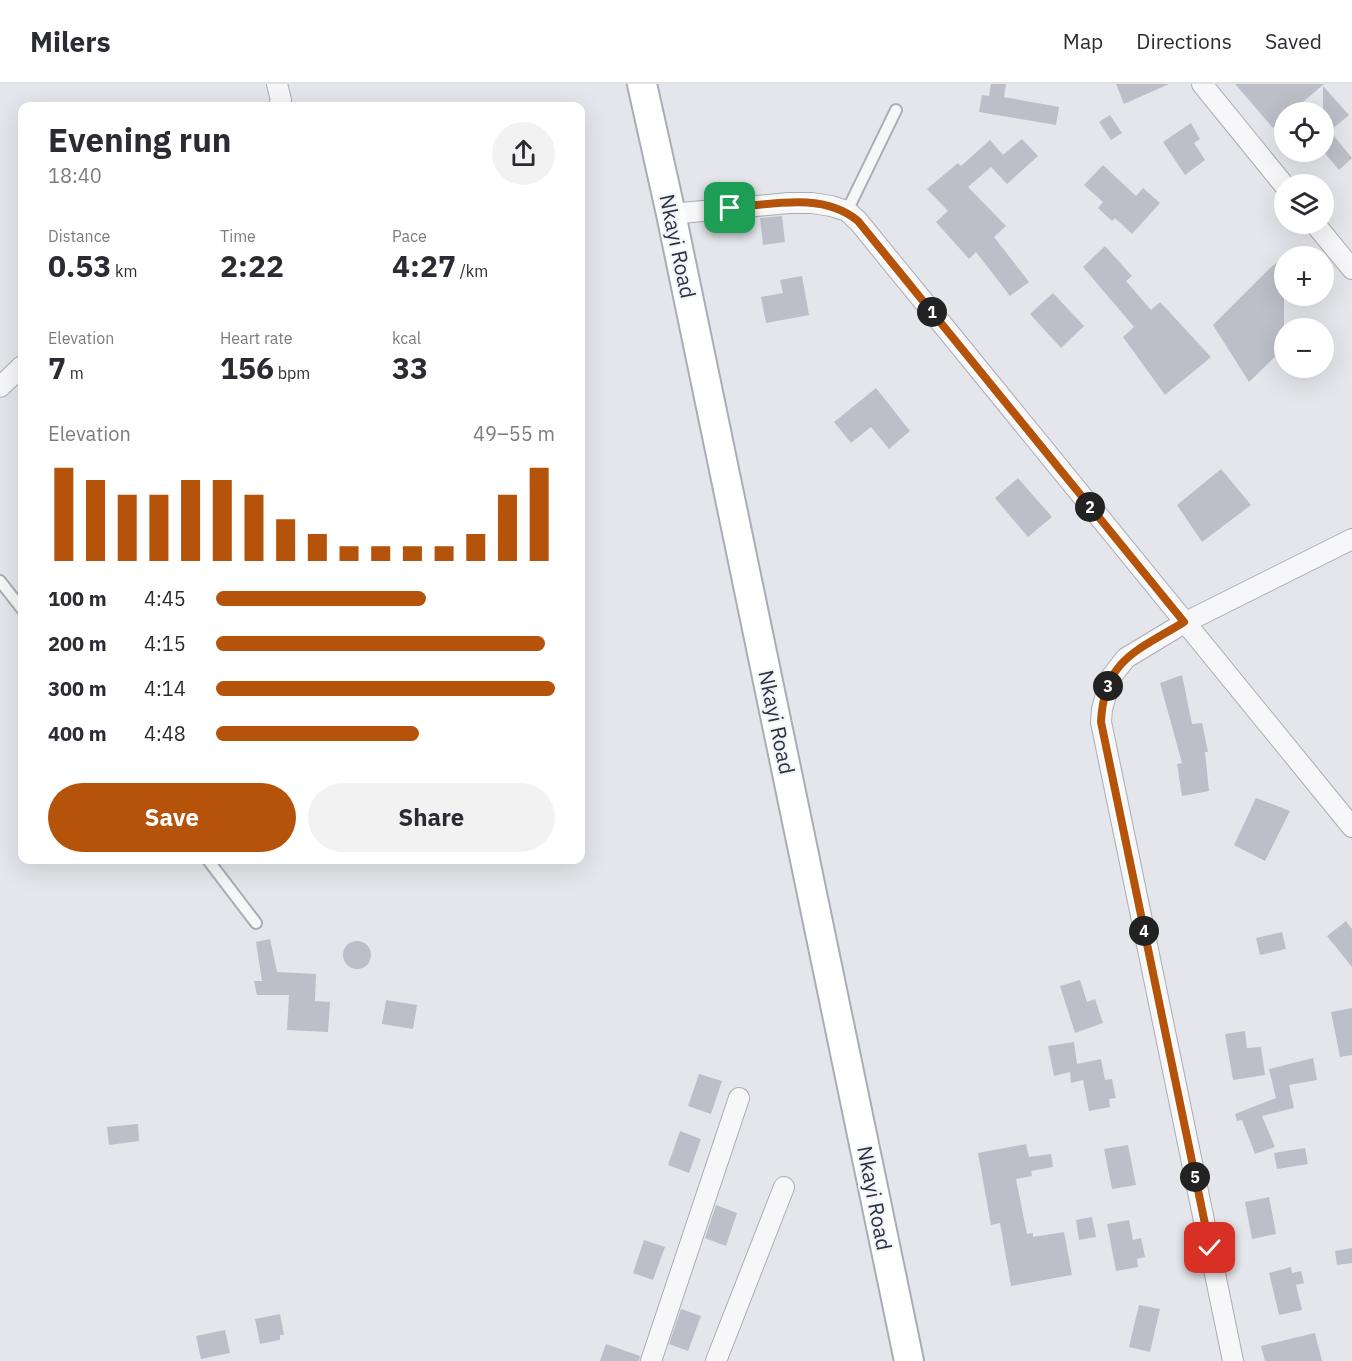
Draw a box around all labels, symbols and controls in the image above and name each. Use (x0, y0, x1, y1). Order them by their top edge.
text: Milers (30, 23, 111, 60)
text: Map (1063, 27, 1103, 55)
text: Directions (1136, 27, 1232, 55)
text: Saved (1265, 27, 1322, 55)
map controls (1274, 102, 1334, 378)
button: locate (1274, 102, 1334, 162)
text: Evening run (48, 118, 232, 161)
button: share (492, 122, 555, 185)
text: 18:40 (48, 162, 102, 189)
button: layers (1274, 174, 1334, 234)
pin (704, 182, 755, 233)
street label: Nkayi Road (653, 191, 703, 301)
icon: arrive (713, 191, 746, 224)
text: Distance (48, 226, 110, 246)
text: Time (220, 226, 256, 246)
text: Pace (392, 226, 427, 246)
text: 0.53 (48, 246, 111, 285)
text: 2:22 (220, 246, 284, 285)
text: 4:27 (392, 246, 456, 285)
button: + (1274, 246, 1334, 306)
text: km (111, 261, 138, 281)
text: /km (456, 261, 488, 281)
pin: 1 (917, 297, 947, 327)
text: 1 (927, 302, 937, 322)
button: − (1274, 318, 1334, 378)
text: Elevation (48, 328, 114, 348)
text: Heart rate (220, 328, 293, 348)
text: kcal (392, 328, 421, 348)
text: 7 (48, 348, 66, 387)
text: 156 (220, 348, 274, 387)
text: 33 (392, 348, 428, 387)
text: m (66, 363, 84, 383)
text: bpm (274, 363, 310, 383)
text: Elevation (48, 420, 131, 447)
text: 49–55 m (473, 420, 555, 447)
pin: 2 (1075, 492, 1105, 522)
text: 2 (1085, 497, 1095, 517)
text: 100 m (48, 585, 107, 612)
text: 4:45 (144, 585, 186, 612)
text: 200 m (48, 630, 107, 657)
text: 4:15 (144, 630, 186, 657)
street label: Nkayi Road (752, 667, 802, 777)
pin: 3 (1093, 671, 1123, 701)
text: 300 m (48, 675, 107, 702)
text: 4:14 (144, 675, 186, 702)
text: 3 (1103, 676, 1113, 696)
text: 400 m (48, 720, 107, 747)
text: 4:48 (144, 720, 186, 747)
button: Save (48, 783, 296, 852)
button: Share (308, 783, 555, 852)
pin: 4 (1129, 916, 1159, 946)
text: 4 (1139, 921, 1149, 941)
street label: Nkayi Road (851, 1143, 899, 1253)
pin: 5 (1180, 1162, 1210, 1192)
text: 5 (1190, 1167, 1200, 1187)
pin (1184, 1222, 1235, 1273)
icon: check (1193, 1231, 1226, 1264)

